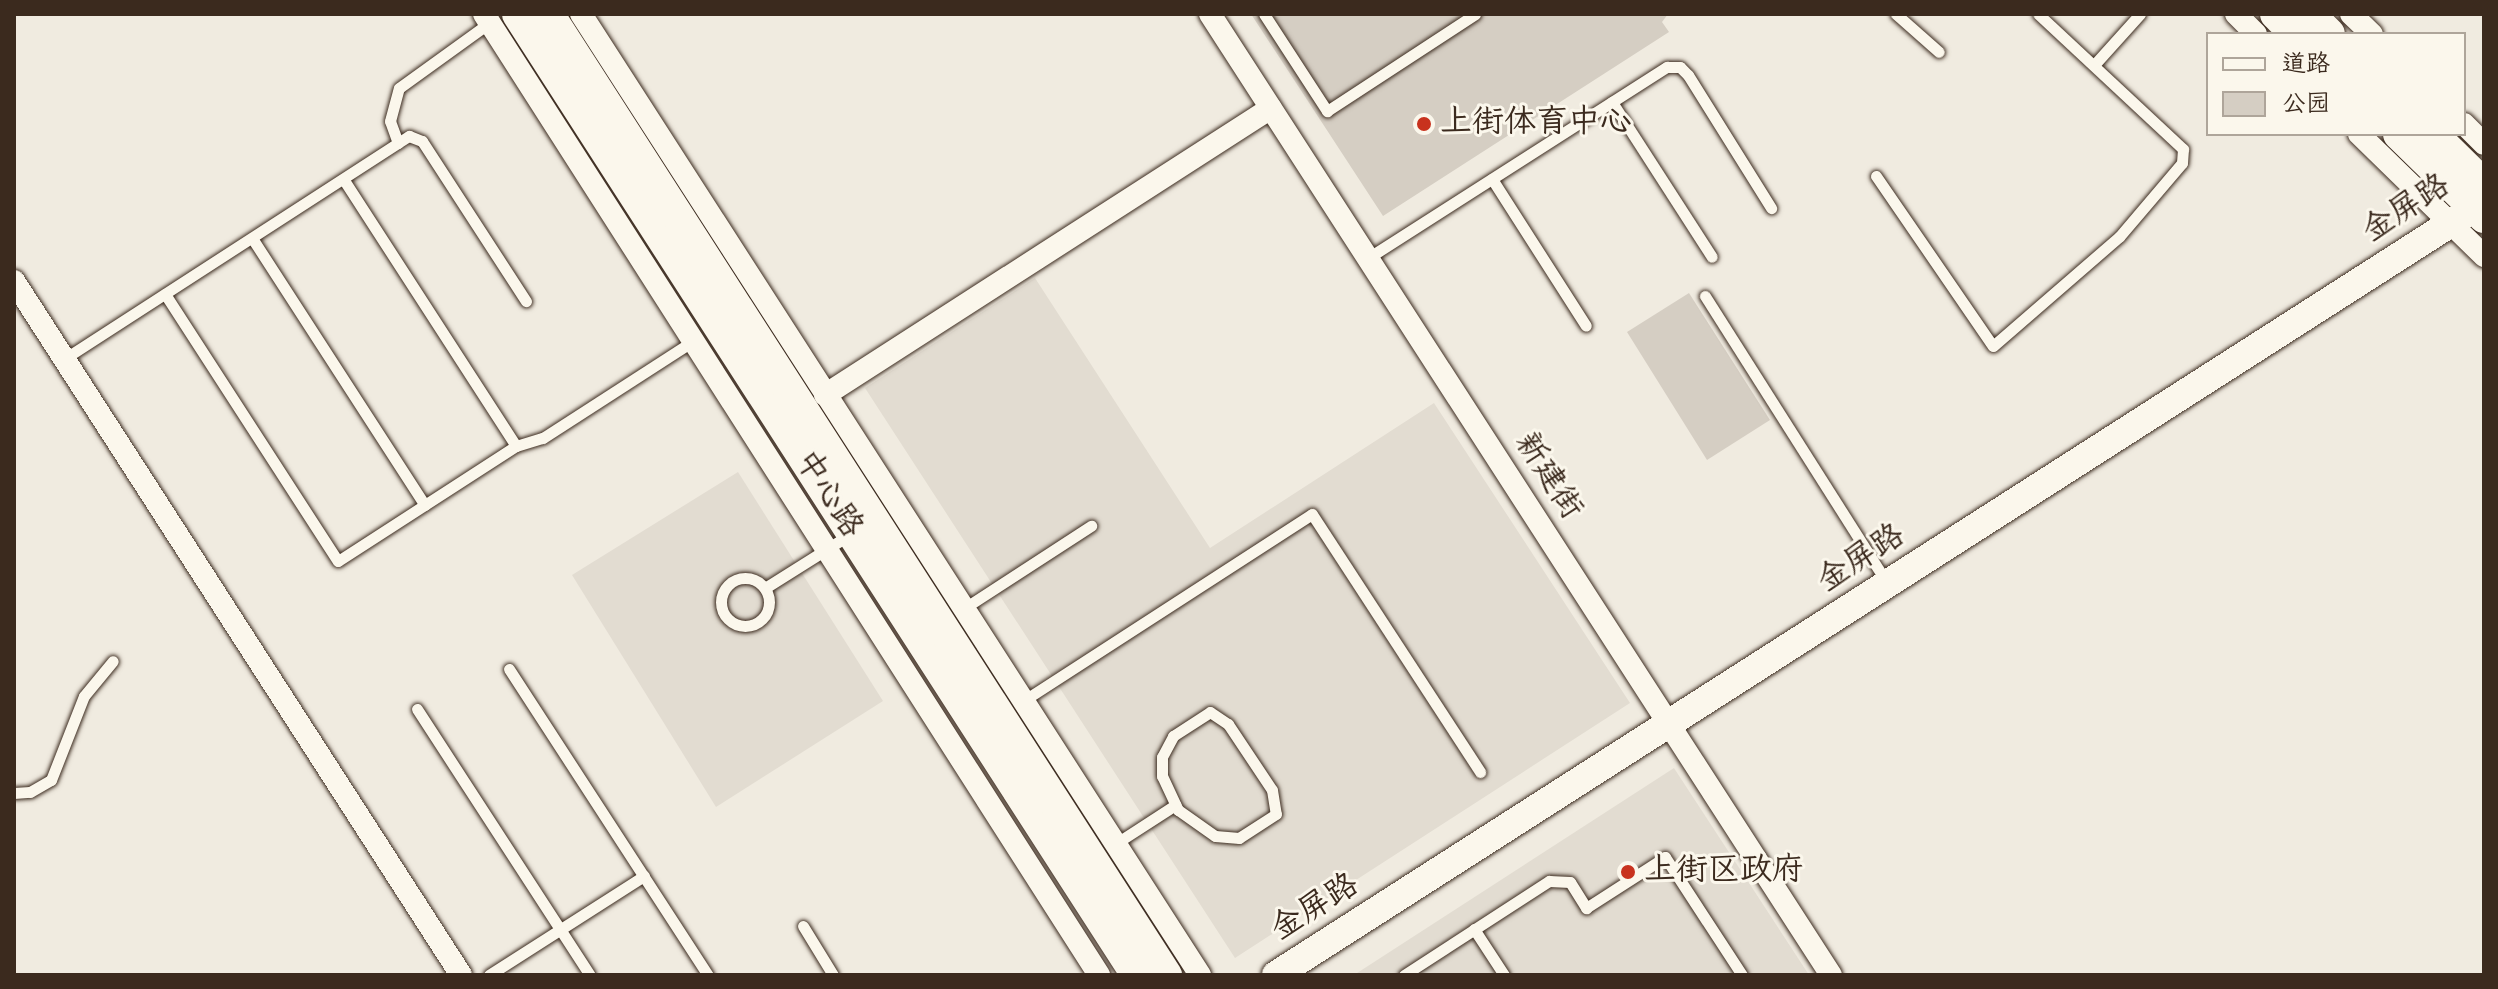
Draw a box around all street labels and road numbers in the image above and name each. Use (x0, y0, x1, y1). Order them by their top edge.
street label: 金屏路 (2356, 168, 2458, 252)
street label: 新建街 (1505, 426, 1589, 528)
street label: 中心路 (785, 444, 869, 546)
street label: 金屏路 (1811, 518, 1913, 602)
street label: 金屏路 (1265, 867, 1367, 951)

